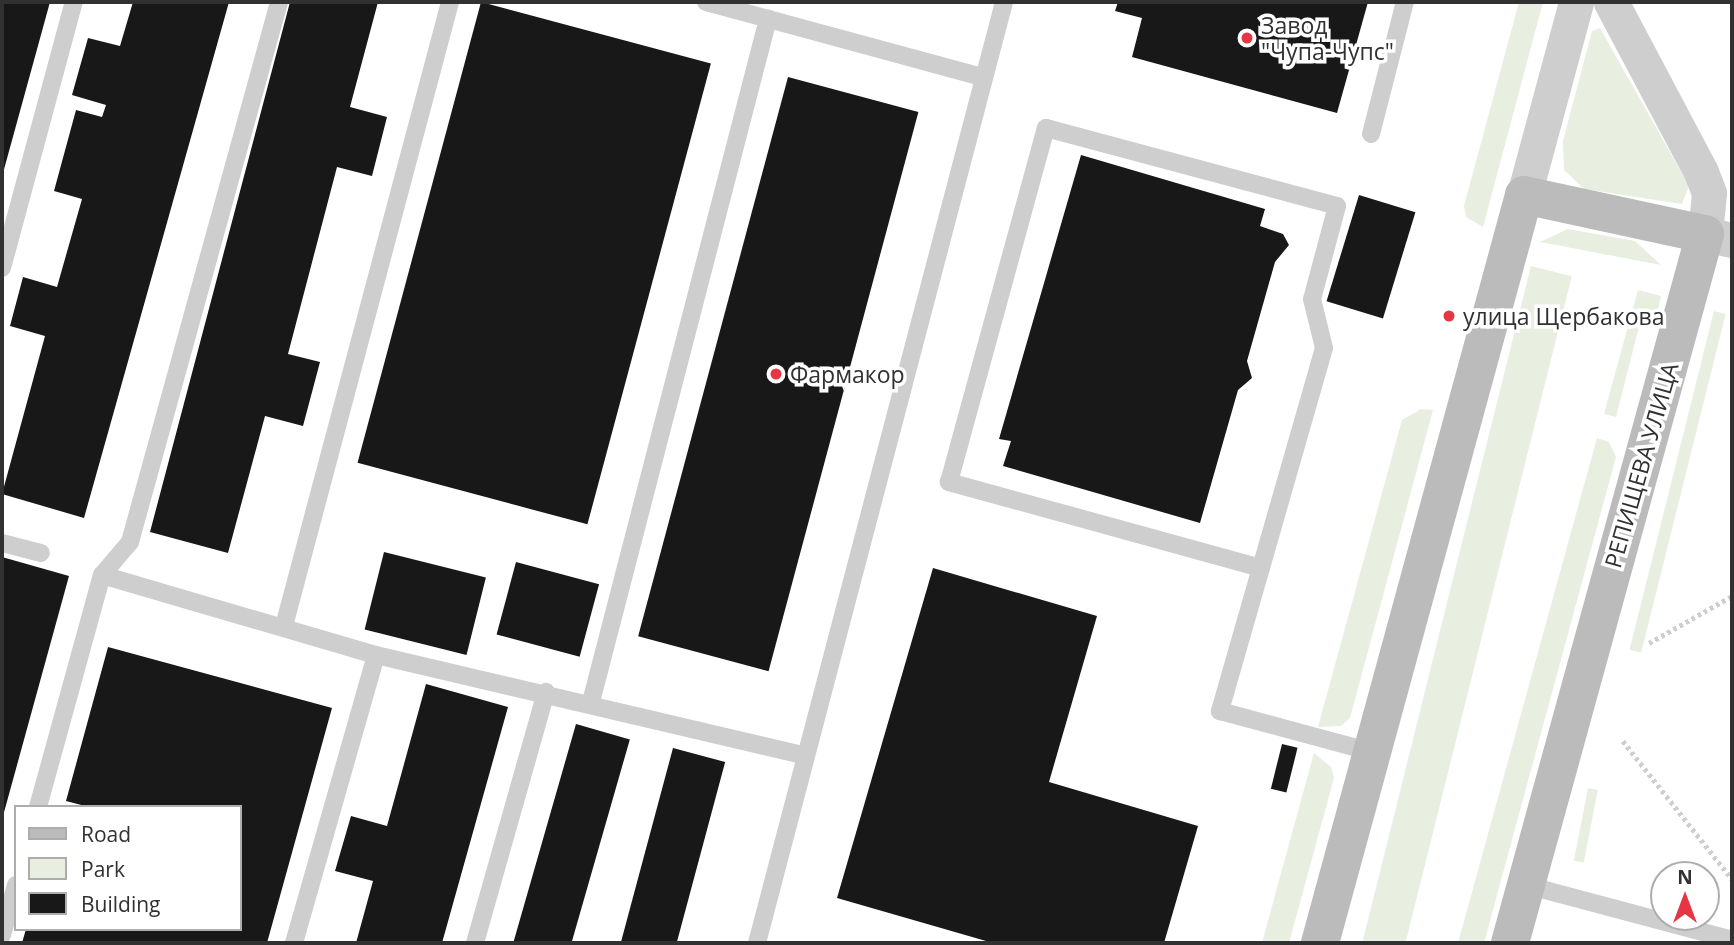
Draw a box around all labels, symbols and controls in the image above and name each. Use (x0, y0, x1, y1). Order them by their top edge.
place label: Завод "Чупа-Чупс" (1261, 11, 1394, 65)
marker: Завод "Чупа-Чупс" (1239, 30, 1255, 46)
place label: улица Щербакова (1463, 302, 1664, 330)
marker: улица Щербакова (1441, 308, 1457, 324)
street label: РЕПИЩЕВА УЛИЦА (1598, 359, 1684, 571)
place label: Фармакор (790, 360, 905, 388)
marker: Фармакор (768, 366, 784, 382)
legend (14, 805, 242, 931)
text: Road (81, 820, 131, 848)
text: Park (81, 855, 125, 883)
north arrow (1650, 861, 1720, 931)
text: N (1677, 864, 1693, 890)
text: Building (81, 890, 160, 918)

